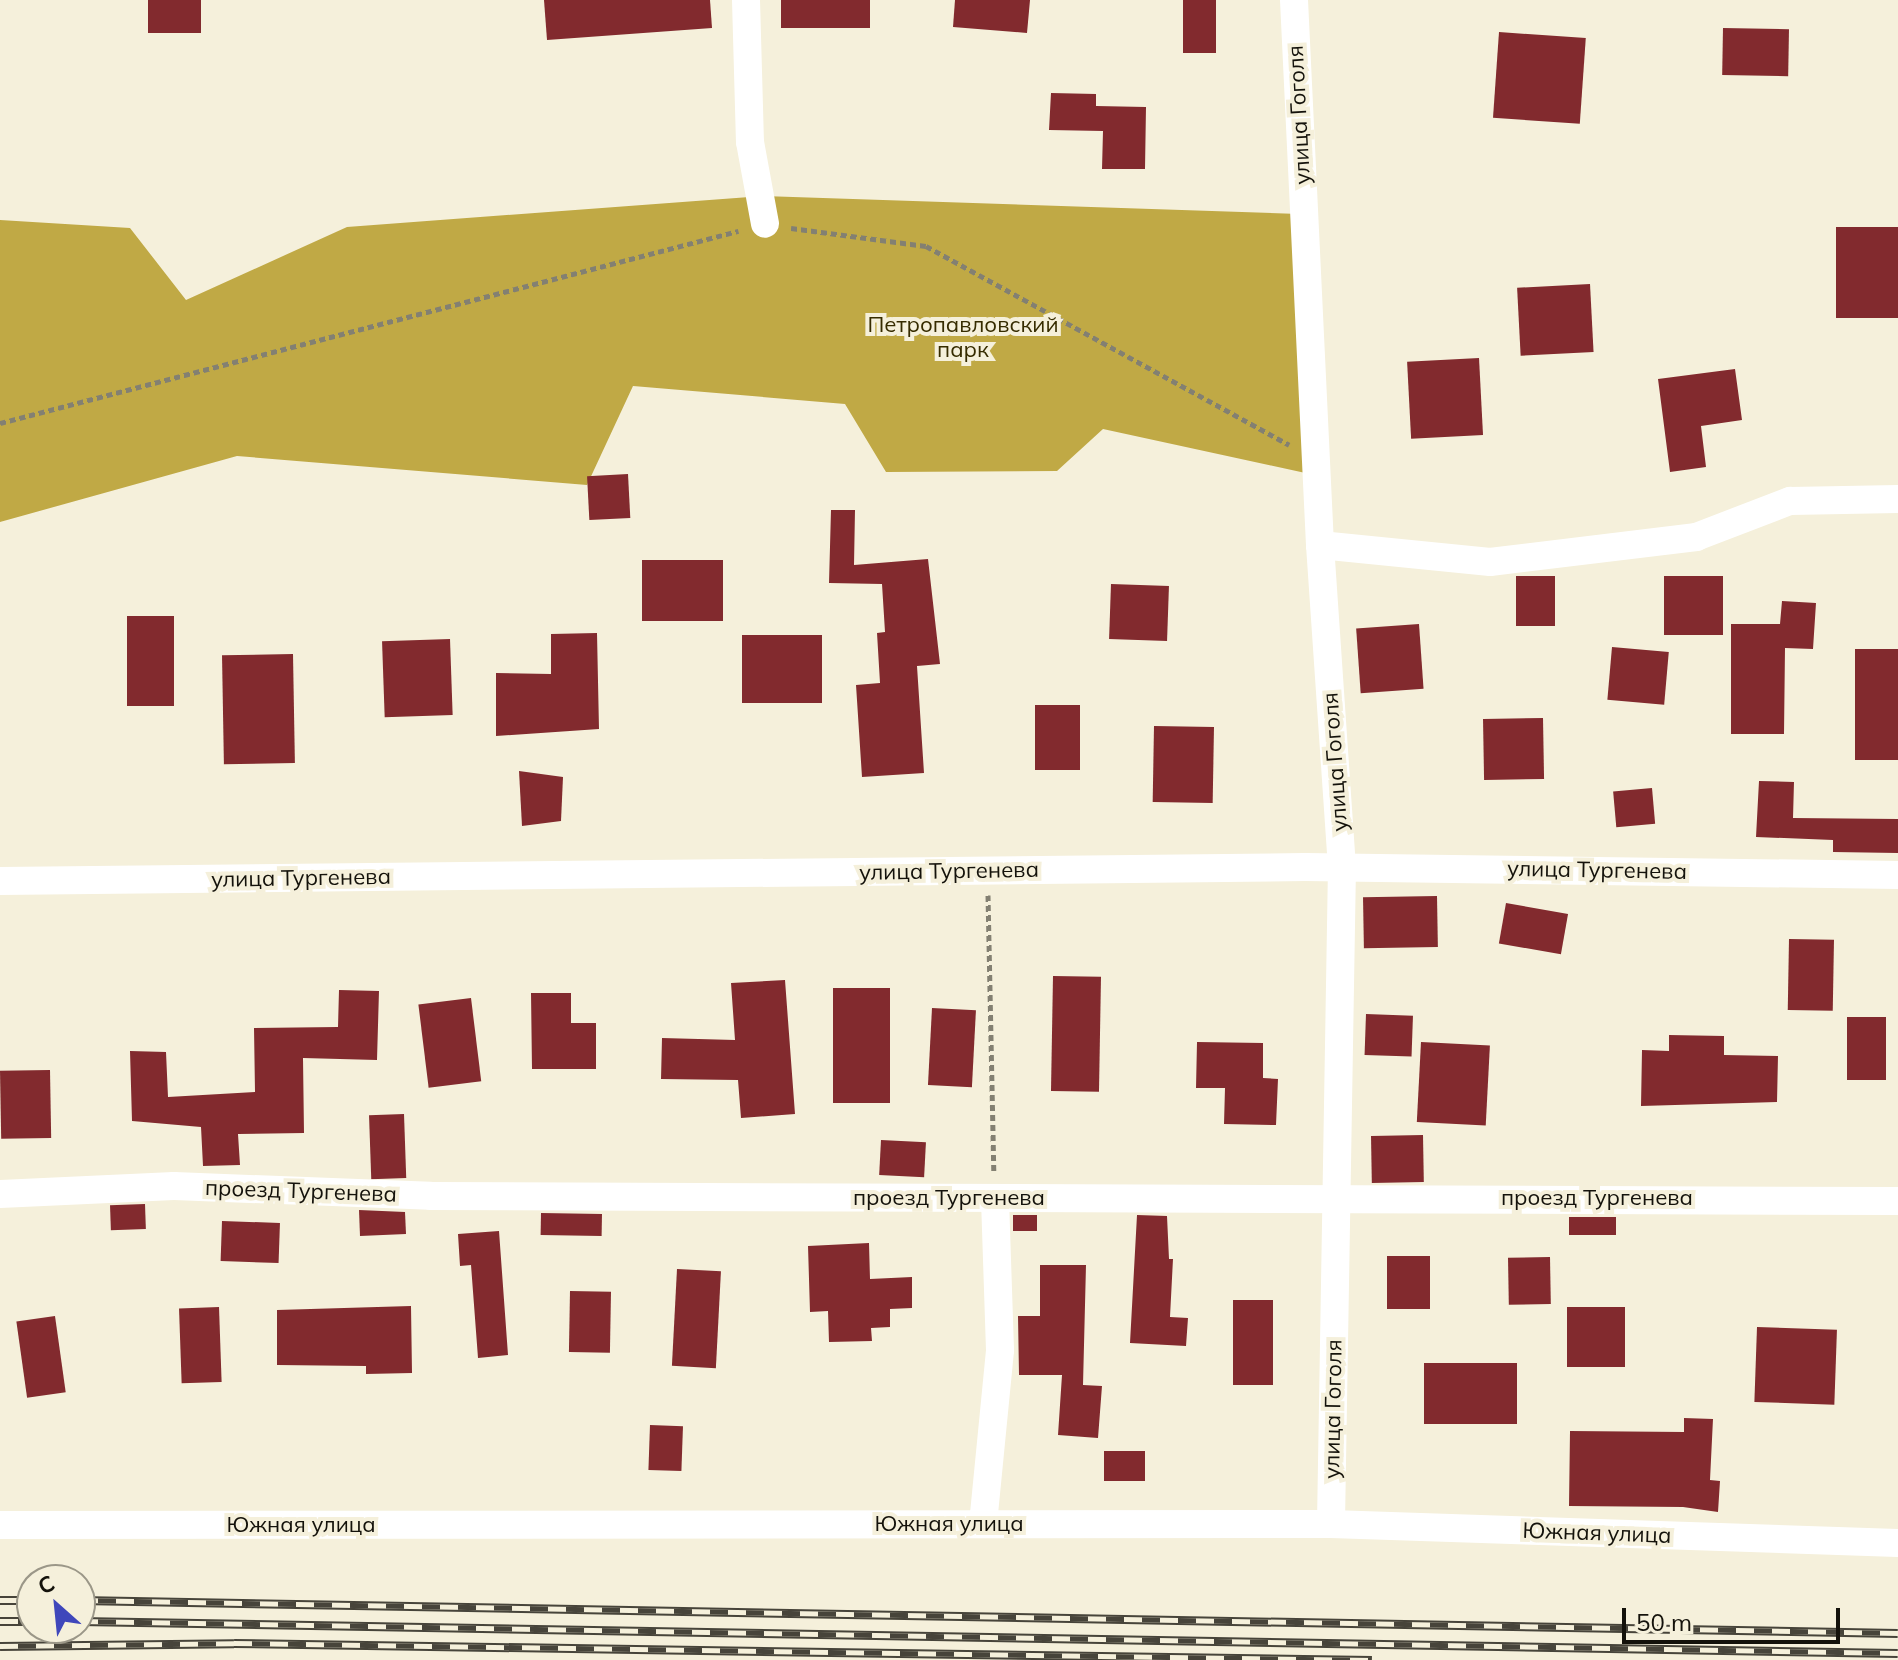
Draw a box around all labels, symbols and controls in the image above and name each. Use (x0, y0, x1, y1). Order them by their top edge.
street label: улица Гоголя (1282, 45, 1316, 185)
park label: Петропавловский парк (867, 311, 1059, 362)
street label: улица Гоголя (1317, 691, 1353, 833)
street label: улица Тургенева (1507, 855, 1687, 885)
street label: улица Тургенева (859, 856, 1039, 886)
street label: улица Тургенева (211, 863, 391, 893)
street label: проезд Тургенева (205, 1174, 397, 1208)
street label: проезд Тургенева (853, 1185, 1045, 1211)
street label: проезд Тургенева (1501, 1185, 1693, 1211)
street label: улица Гоголя (1319, 1339, 1347, 1479)
street label: Южная улица (874, 1511, 1024, 1537)
street label: Южная улица (226, 1512, 376, 1538)
street label: Южная улица (1522, 1517, 1672, 1549)
north arrow (16, 1564, 96, 1644)
text: С (33, 1569, 59, 1600)
scale bar (1626, 1592, 1844, 1642)
text: 50 m (1636, 1607, 1692, 1637)

